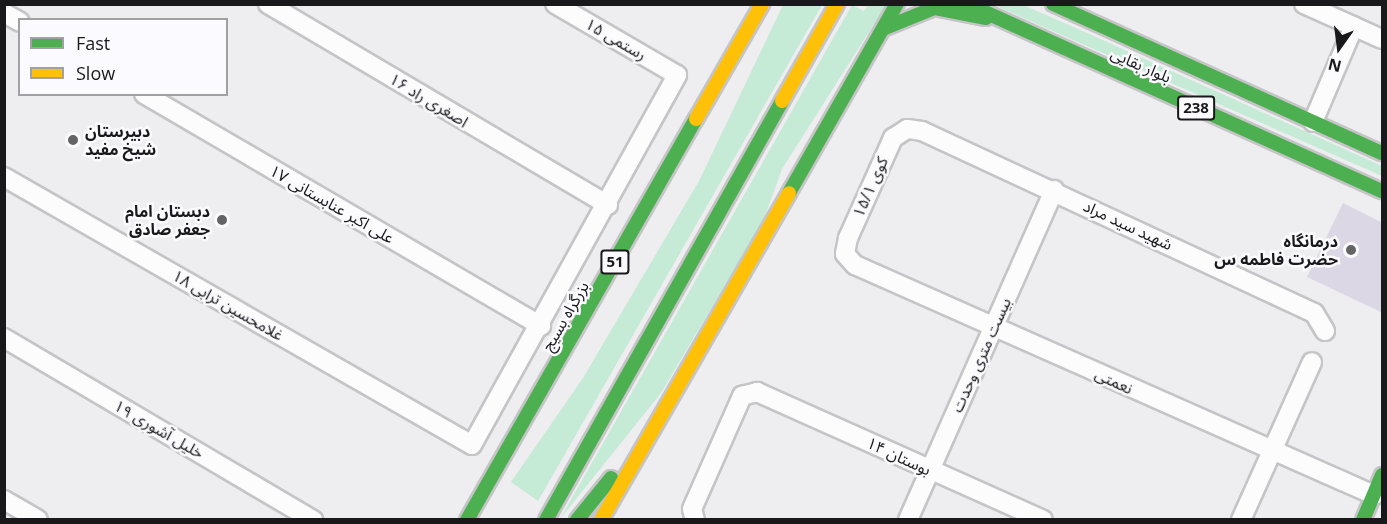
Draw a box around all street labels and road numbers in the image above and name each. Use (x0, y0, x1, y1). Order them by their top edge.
street label: رستمی ۱۵ (582, 14, 650, 64)
street label: بلوار بقایی (1108, 43, 1174, 87)
street label: اصغری راد ۱۶ (386, 69, 472, 131)
road number: 238 (1176, 96, 1216, 120)
street label: کوی ۱۵/۱ (848, 154, 892, 220)
street label: علی اکبر عنابستانی ۱۷ (266, 161, 398, 247)
street label: شهید سید مراد (1080, 196, 1176, 254)
road number: 51 (600, 250, 630, 274)
street label: غلامحسین ترابی ۱۸ (169, 266, 287, 344)
street label: بزرگراه بسیج (537, 278, 593, 354)
street label: بیست متری وحدت (947, 295, 1015, 415)
street label: نعمتی (1092, 364, 1136, 398)
street label: خلیل آشوری ۱۹ (111, 396, 207, 462)
street label: بوستان ۱۴ (864, 433, 934, 479)

